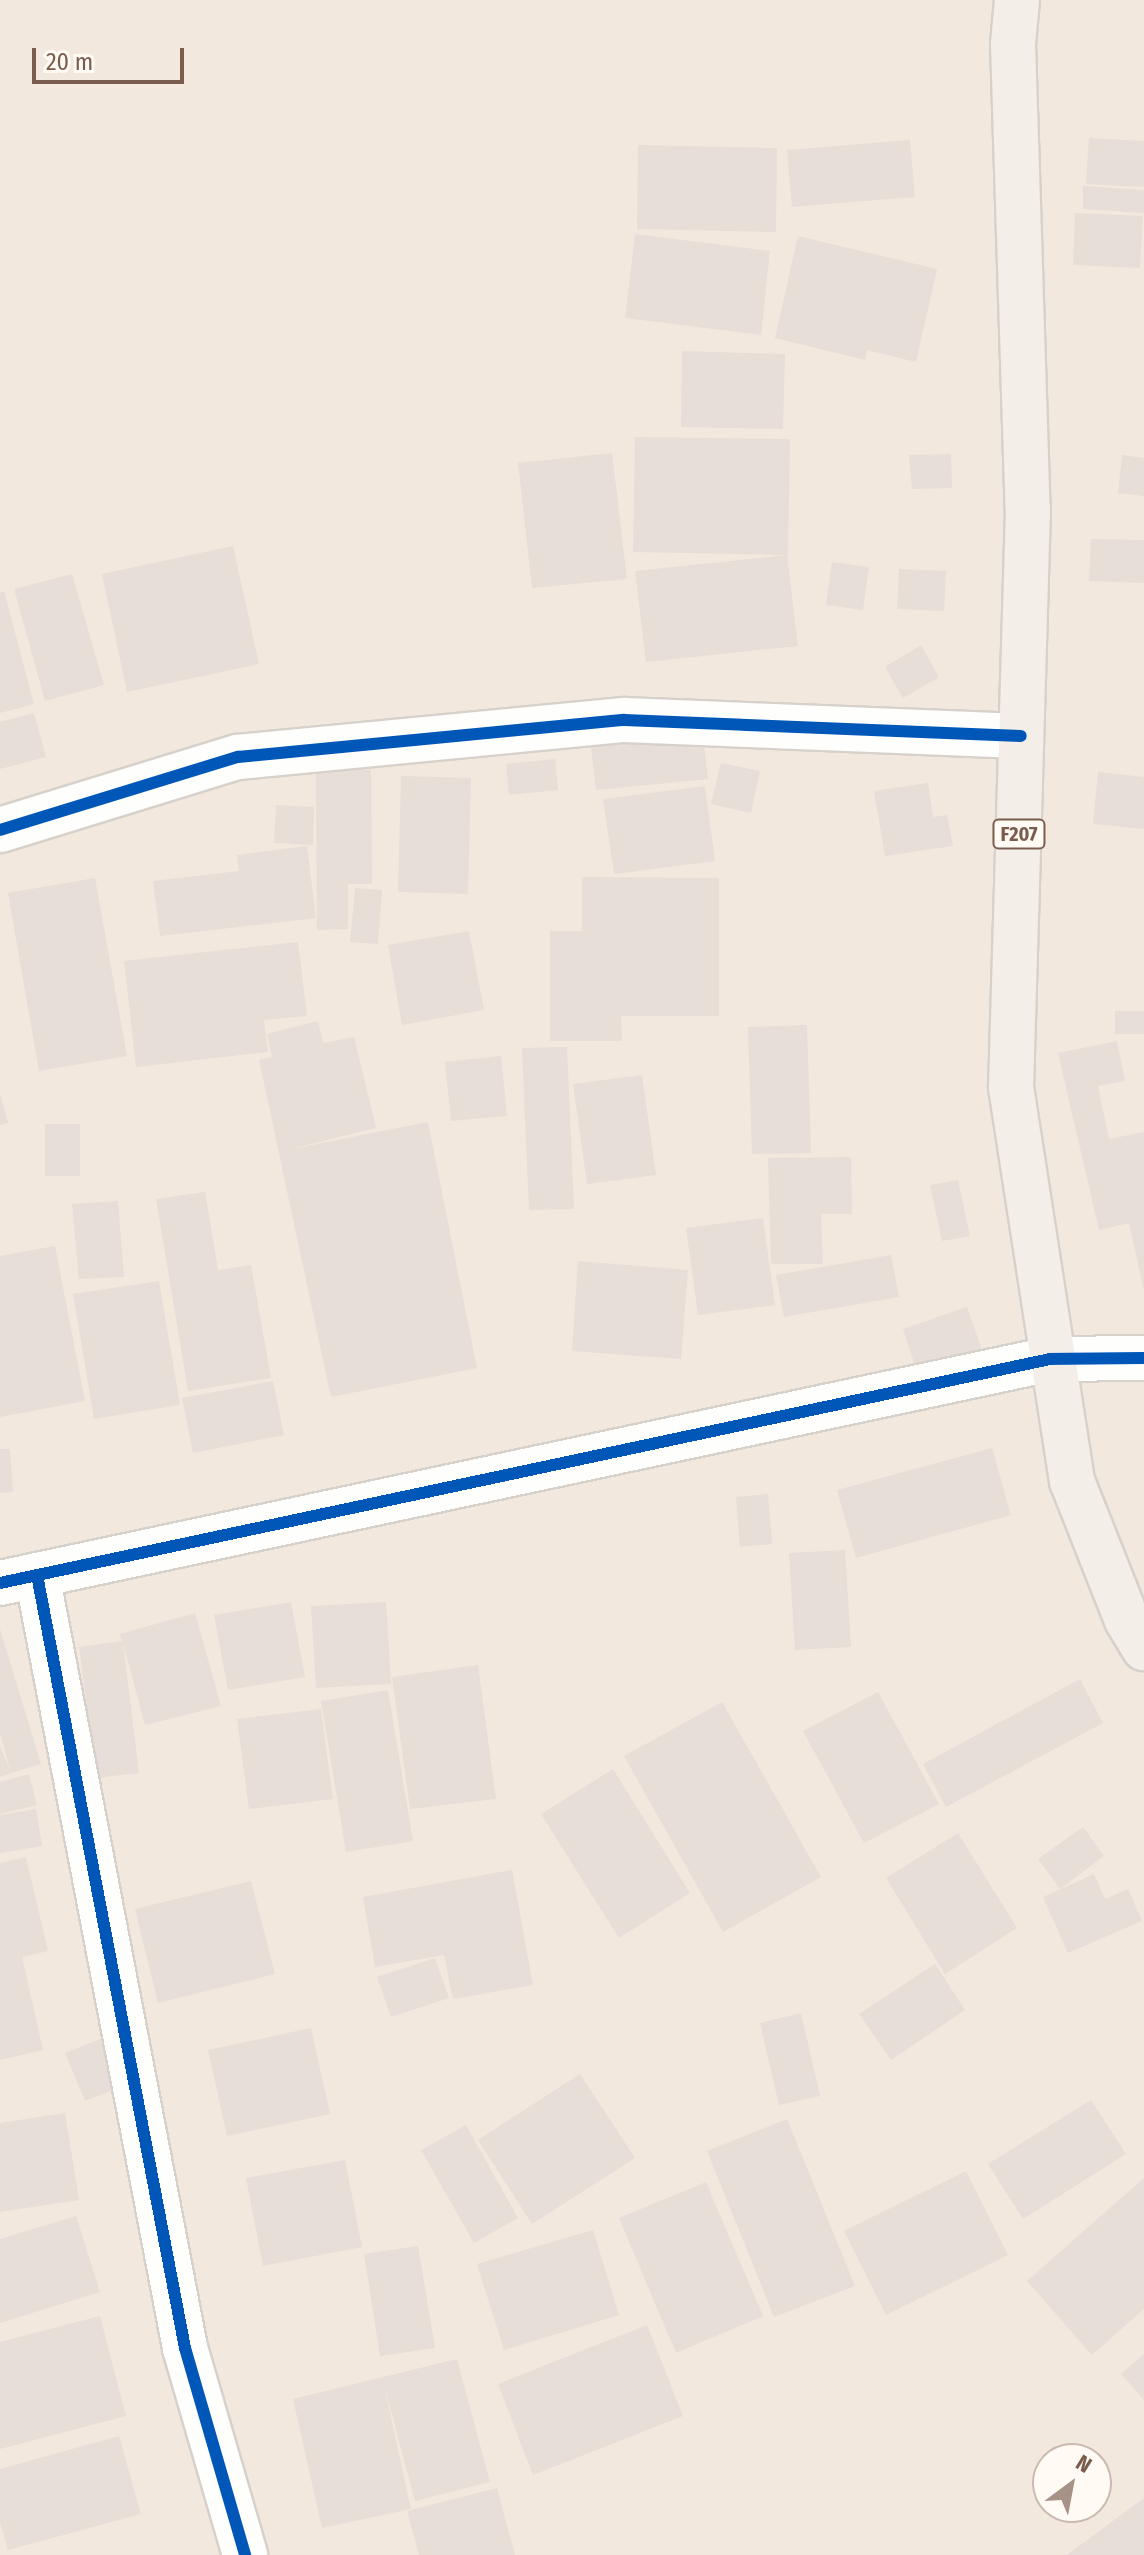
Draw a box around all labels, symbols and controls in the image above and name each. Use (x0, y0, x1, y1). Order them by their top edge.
scale bar (36, 32, 188, 82)
text: 20 m (46, 48, 93, 76)
road number: F207 (991, 818, 1047, 850)
north arrow (1032, 2443, 1112, 2523)
text: N (1071, 2449, 1097, 2479)

